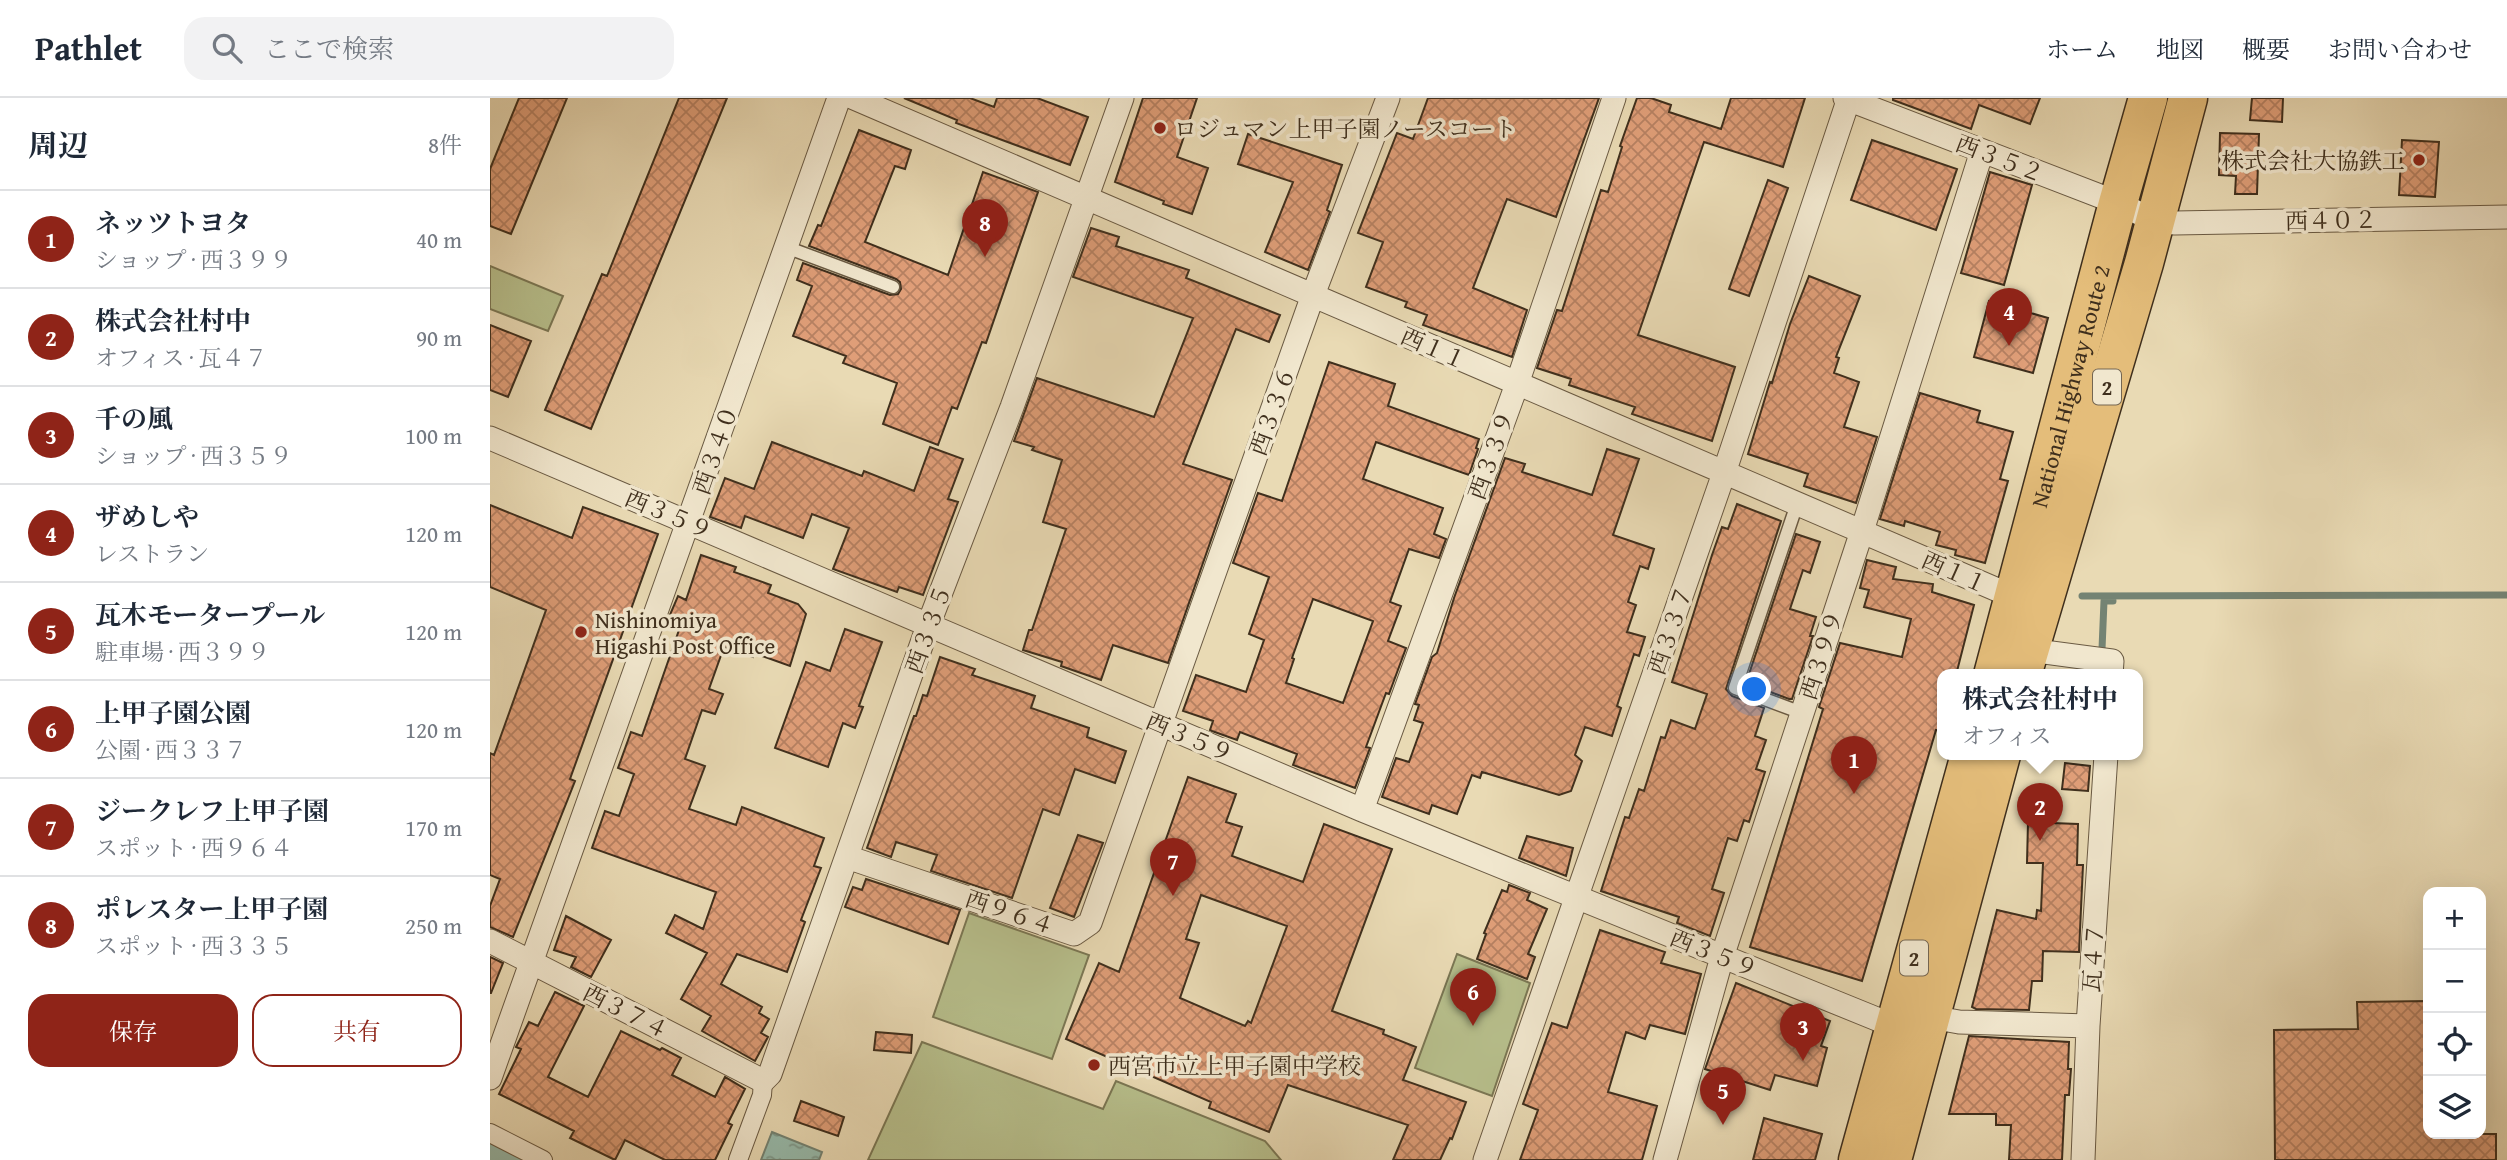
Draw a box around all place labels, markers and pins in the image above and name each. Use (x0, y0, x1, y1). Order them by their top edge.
place label: ロジュマン上甲子園ノースコート (1174, 112, 1517, 145)
marker: ロジュマン上甲子園ノースコート (1152, 120, 1168, 136)
place label: 株式会社大協鉄工 (2221, 144, 2405, 177)
marker: 株式会社大協鉄工 (2411, 152, 2427, 168)
pin: 8 (962, 199, 1008, 257)
pin: 4 (1986, 288, 2032, 346)
place label: Nishinomiya Higashi Post Office (595, 603, 775, 662)
marker: Nishinomiya Higashi Post Office (573, 624, 589, 640)
pin: 1 (1831, 736, 1877, 794)
pin: 2 (2017, 783, 2063, 841)
pin: 7 (1150, 838, 1196, 896)
pin: 6 (1450, 968, 1496, 1026)
pin: 3 (1780, 1003, 1826, 1061)
place label: 西宮市立上甲子園中学校 (1108, 1049, 1361, 1082)
marker: 西宮市立上甲子園中学校 (1086, 1057, 1102, 1073)
pin: 5 (1700, 1067, 1746, 1125)

